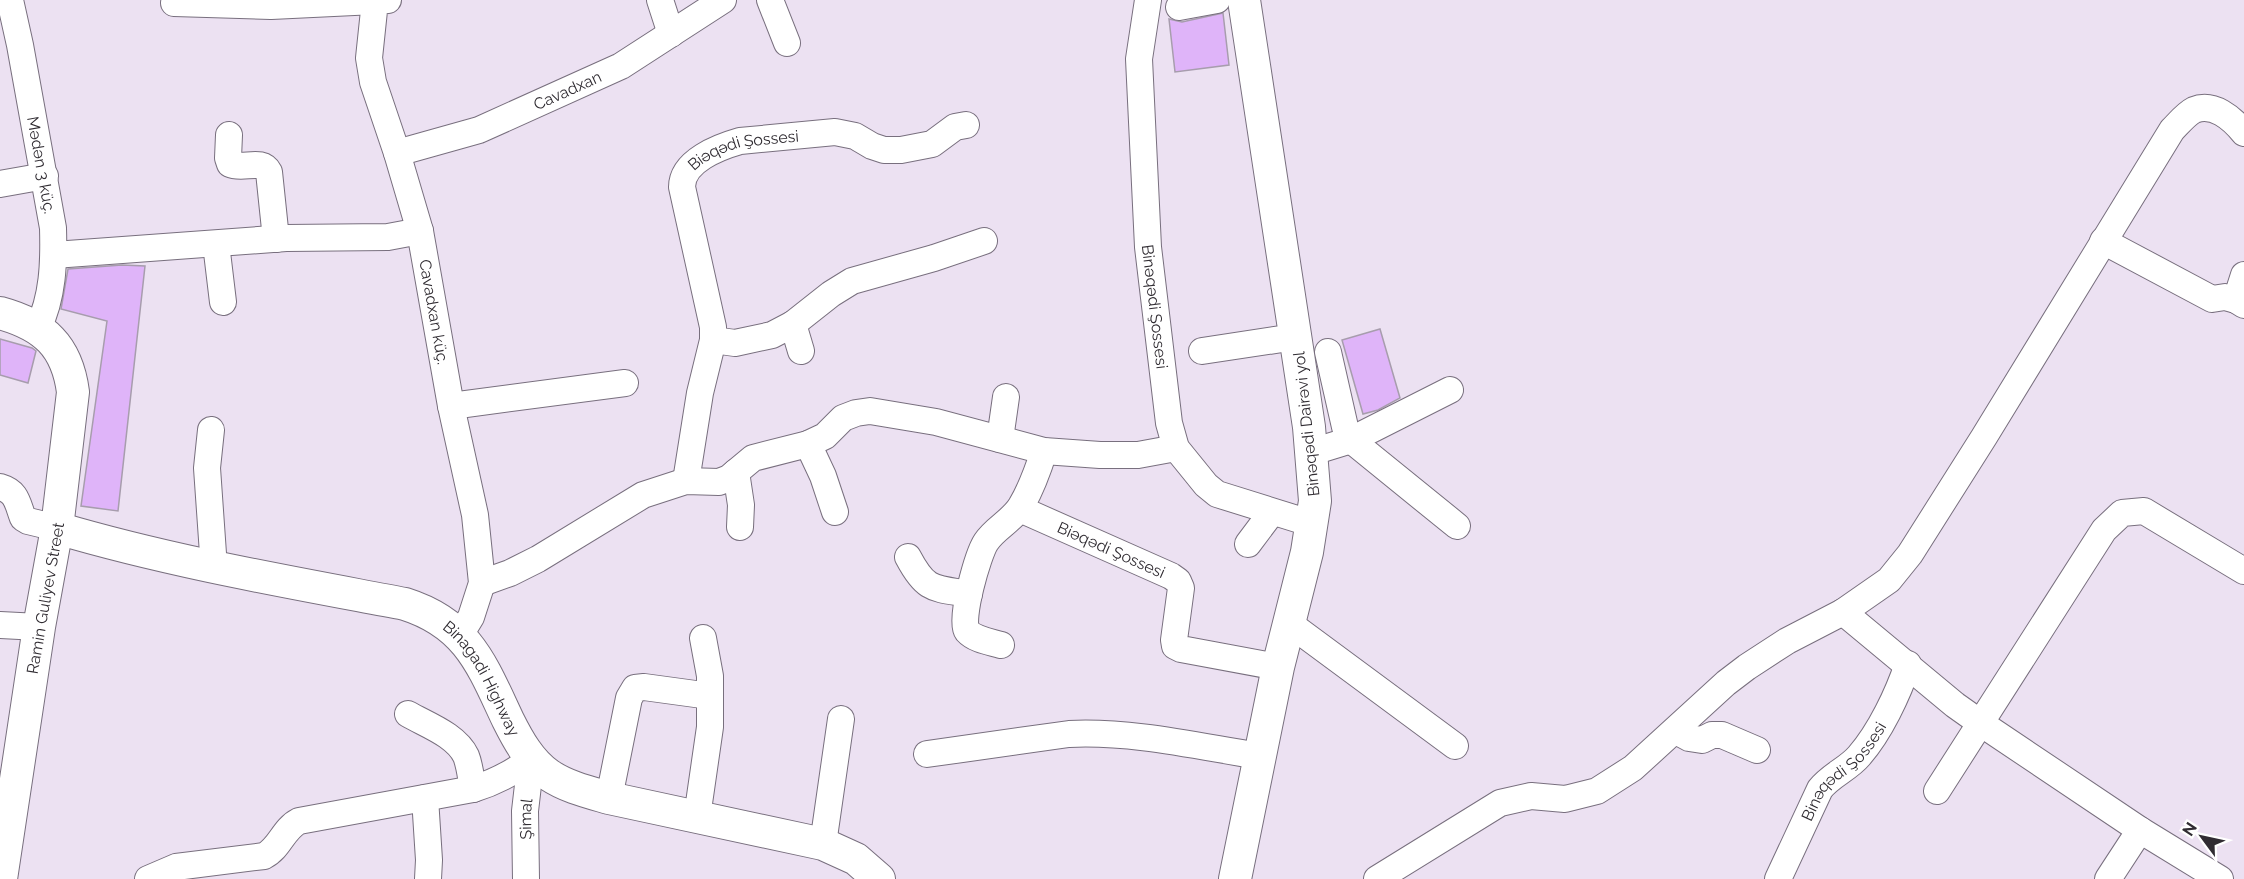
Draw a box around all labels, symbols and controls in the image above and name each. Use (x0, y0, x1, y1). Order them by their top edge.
street label: Cavadxan (531, 67, 604, 114)
street label: Mədən 3 küç. (23, 115, 59, 215)
street label: Biəqədi Şossesi (684, 126, 800, 174)
street label: Binəqədi Şossesi (1138, 244, 1171, 370)
street label: Cavadxan küç. (415, 258, 452, 366)
street label: Binəqədi Dairəvi yol (1289, 350, 1324, 497)
street label: Biəqədi Şossesi (1054, 518, 1168, 582)
street label: Ramin Guliyev Street (23, 520, 68, 675)
street label: Binagadi Highway (439, 617, 524, 740)
street label: Binəqədi Şossesi (1798, 719, 1890, 824)
street label: Şimal (516, 797, 536, 840)
north arrow (2172, 807, 2232, 867)
text: N (2179, 819, 2201, 839)

